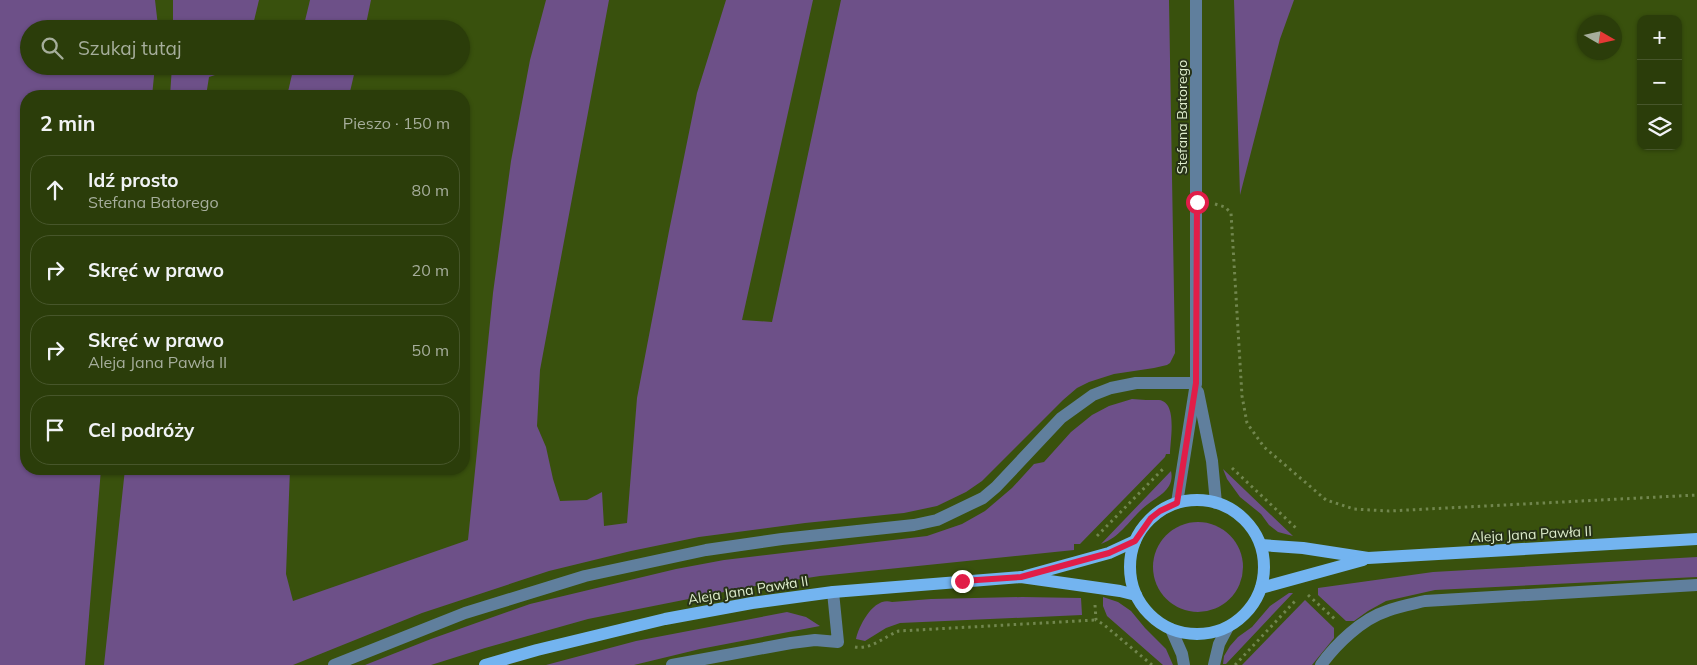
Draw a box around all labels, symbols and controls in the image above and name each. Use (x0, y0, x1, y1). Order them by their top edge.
north arrow (1577, 15, 1622, 60)
map controls (1637, 15, 1682, 150)
button: + (1637, 15, 1682, 60)
search box (20, 20, 470, 75)
icon: search (38, 34, 66, 62)
text: Szukaj tutaj (78, 36, 181, 60)
street label: Stefana Batorego (1173, 60, 1191, 174)
button: − (1637, 60, 1682, 105)
button: layers (1637, 105, 1682, 150)
text: 2 min (40, 110, 95, 136)
text: Pieszo · 150 m (343, 113, 450, 133)
text: Idź prosto (88, 168, 179, 192)
icon: ahead (41, 176, 69, 204)
text: 80 m (412, 180, 449, 200)
route start (1186, 191, 1209, 214)
text: Stefana Batorego (88, 192, 219, 212)
icon: right (41, 256, 69, 284)
text: Skręć w prawo (88, 258, 224, 282)
text: 20 m (412, 260, 449, 280)
text: Skręć w prawo (88, 328, 224, 352)
icon: right (41, 336, 69, 364)
text: 50 m (412, 340, 449, 360)
text: Aleja Jana Pawła II (88, 352, 227, 372)
icon: arrive (41, 416, 69, 444)
text: Cel podróży (88, 418, 194, 442)
street label: Aleja Jana Pawła II (1470, 522, 1592, 546)
route end (951, 570, 974, 593)
street label: Aleja Jana Pawła II (686, 572, 810, 608)

